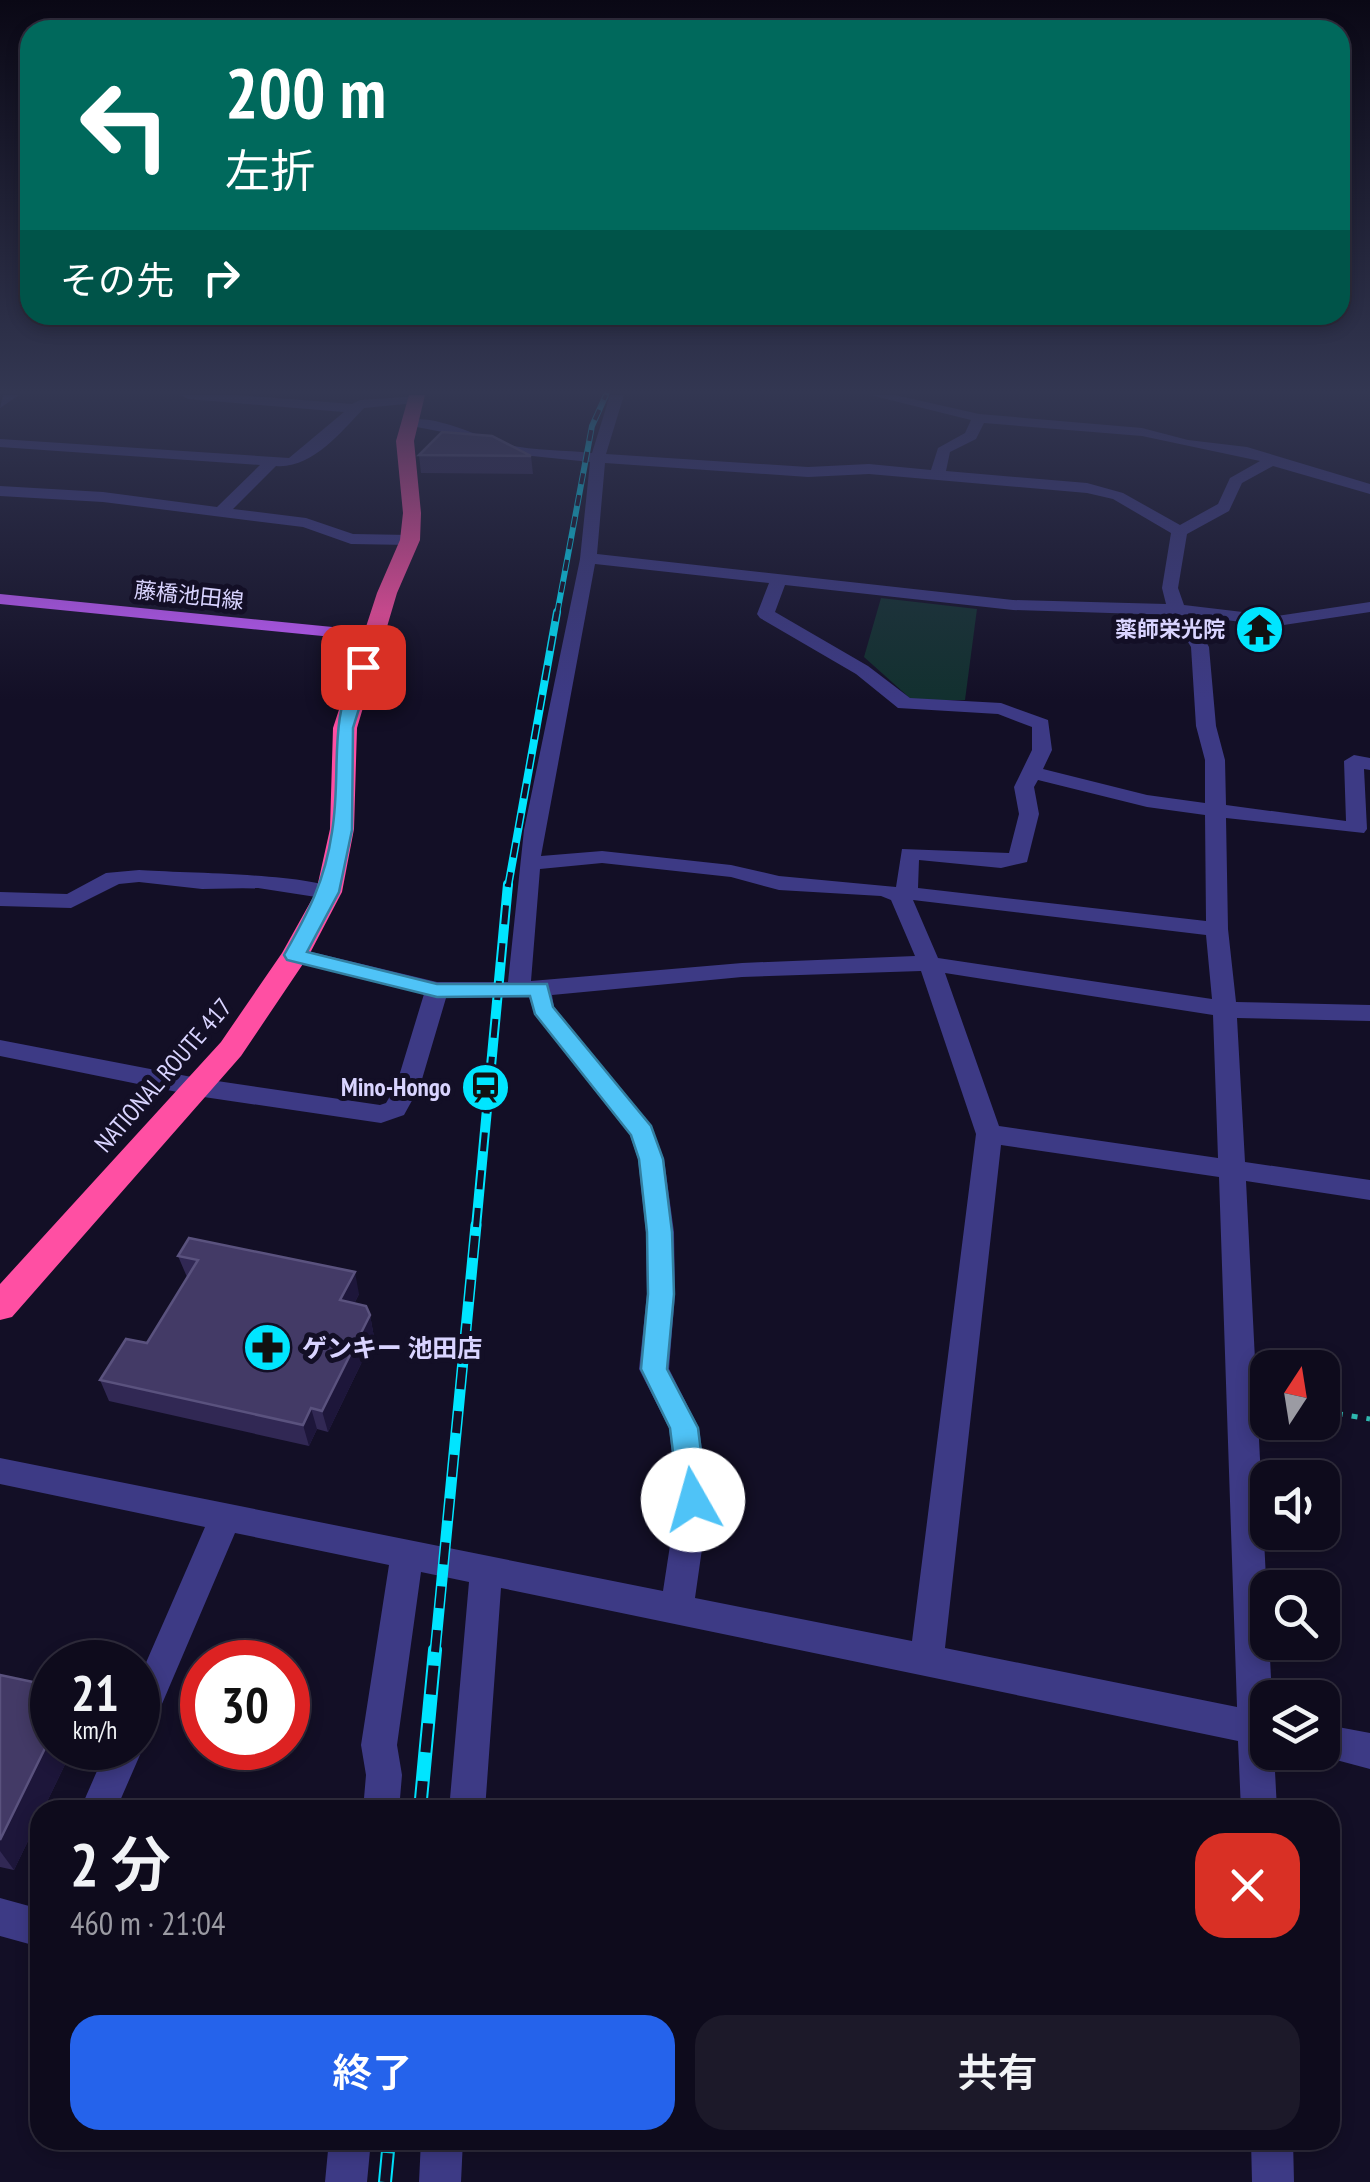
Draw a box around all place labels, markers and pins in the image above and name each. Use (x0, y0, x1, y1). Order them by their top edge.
temple icon: 薬師栄光院 (1234, 603, 1286, 655)
place label: 薬師栄光院 (1115, 615, 1225, 643)
pin (321, 625, 406, 710)
station icon: Mino-Hongo (460, 1061, 512, 1113)
place label: Mino-Hongo (341, 1071, 451, 1103)
pharmacy icon: ゲンキー 池田店 (241, 1322, 293, 1374)
place label: ゲンキー 池田店 (302, 1332, 482, 1364)

